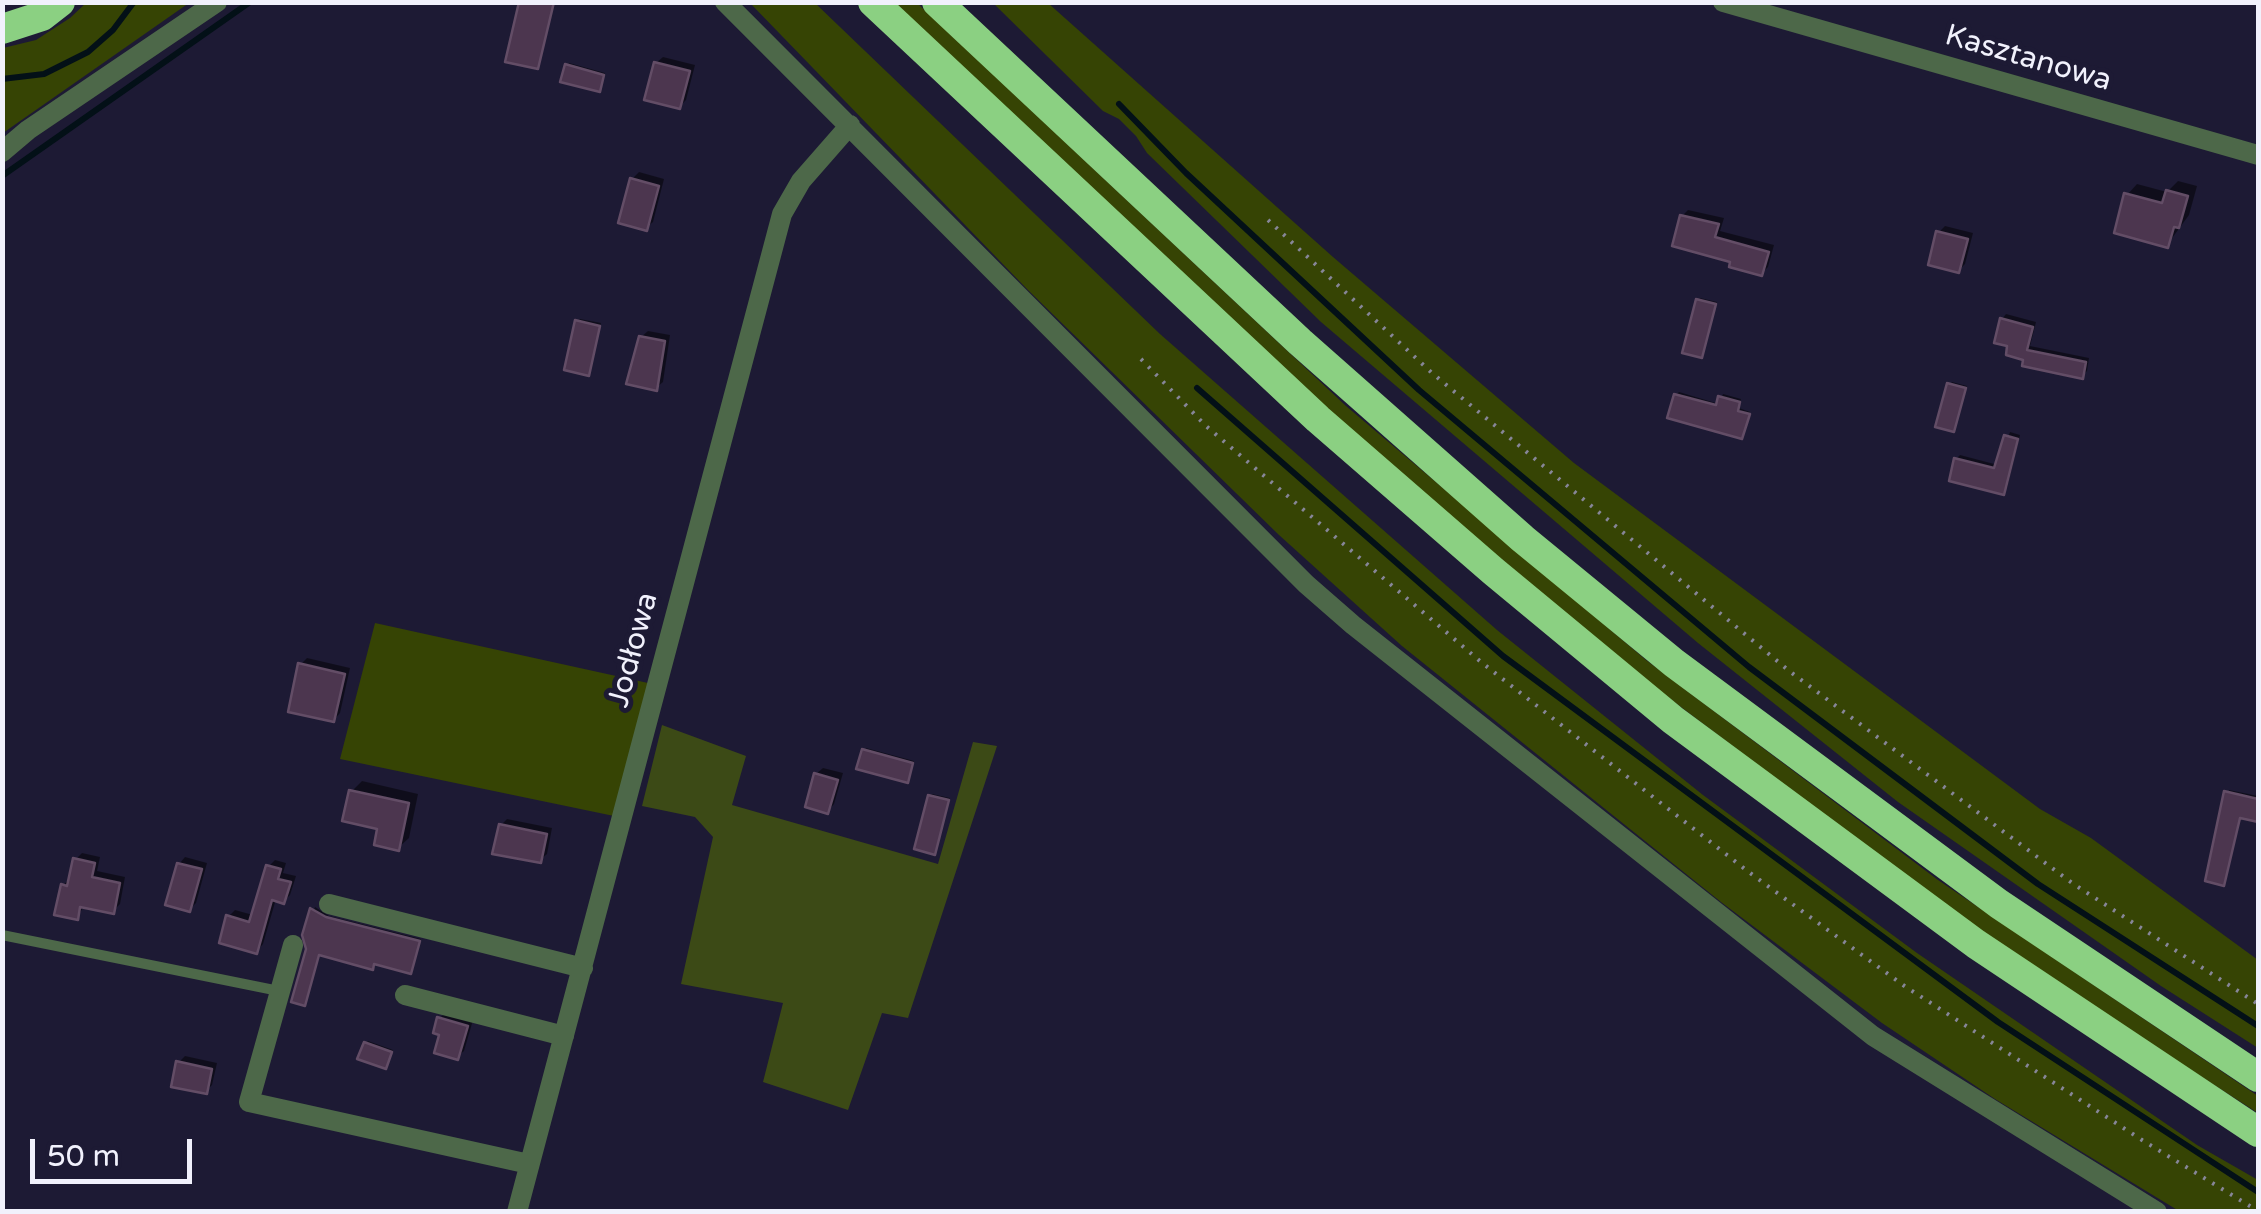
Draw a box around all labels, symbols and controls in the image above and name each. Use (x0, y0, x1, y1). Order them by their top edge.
street label: Kasztanowa (1941, 18, 2115, 100)
street label: Jodłowa (601, 589, 667, 711)
scale bar (35, 1119, 198, 1181)
text: 50 m (47, 1138, 120, 1175)

